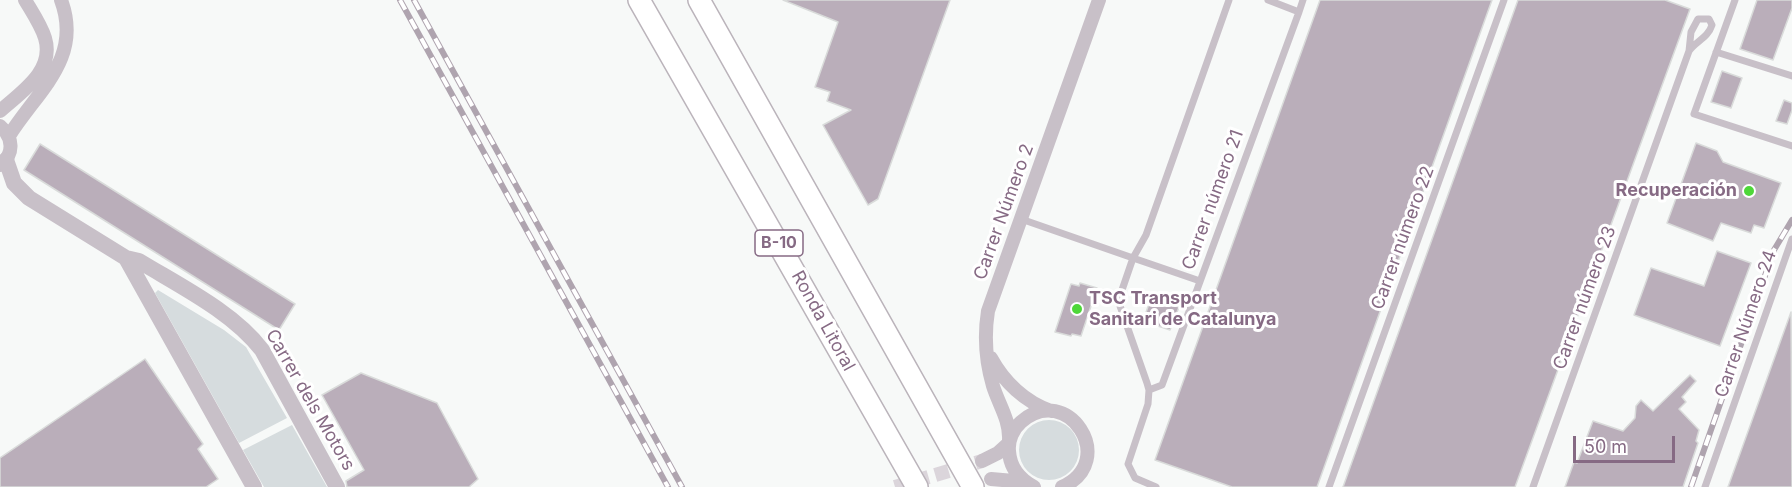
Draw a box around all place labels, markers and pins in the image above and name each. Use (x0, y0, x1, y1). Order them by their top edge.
place label: Recuperación (1616, 180, 1737, 202)
marker: Recuperación (1742, 184, 1756, 198)
place label: TSC Transport Sanitari de Catalunya (1089, 288, 1276, 330)
marker: TSC Transport Sanitari de Catalunya (1070, 302, 1084, 316)

